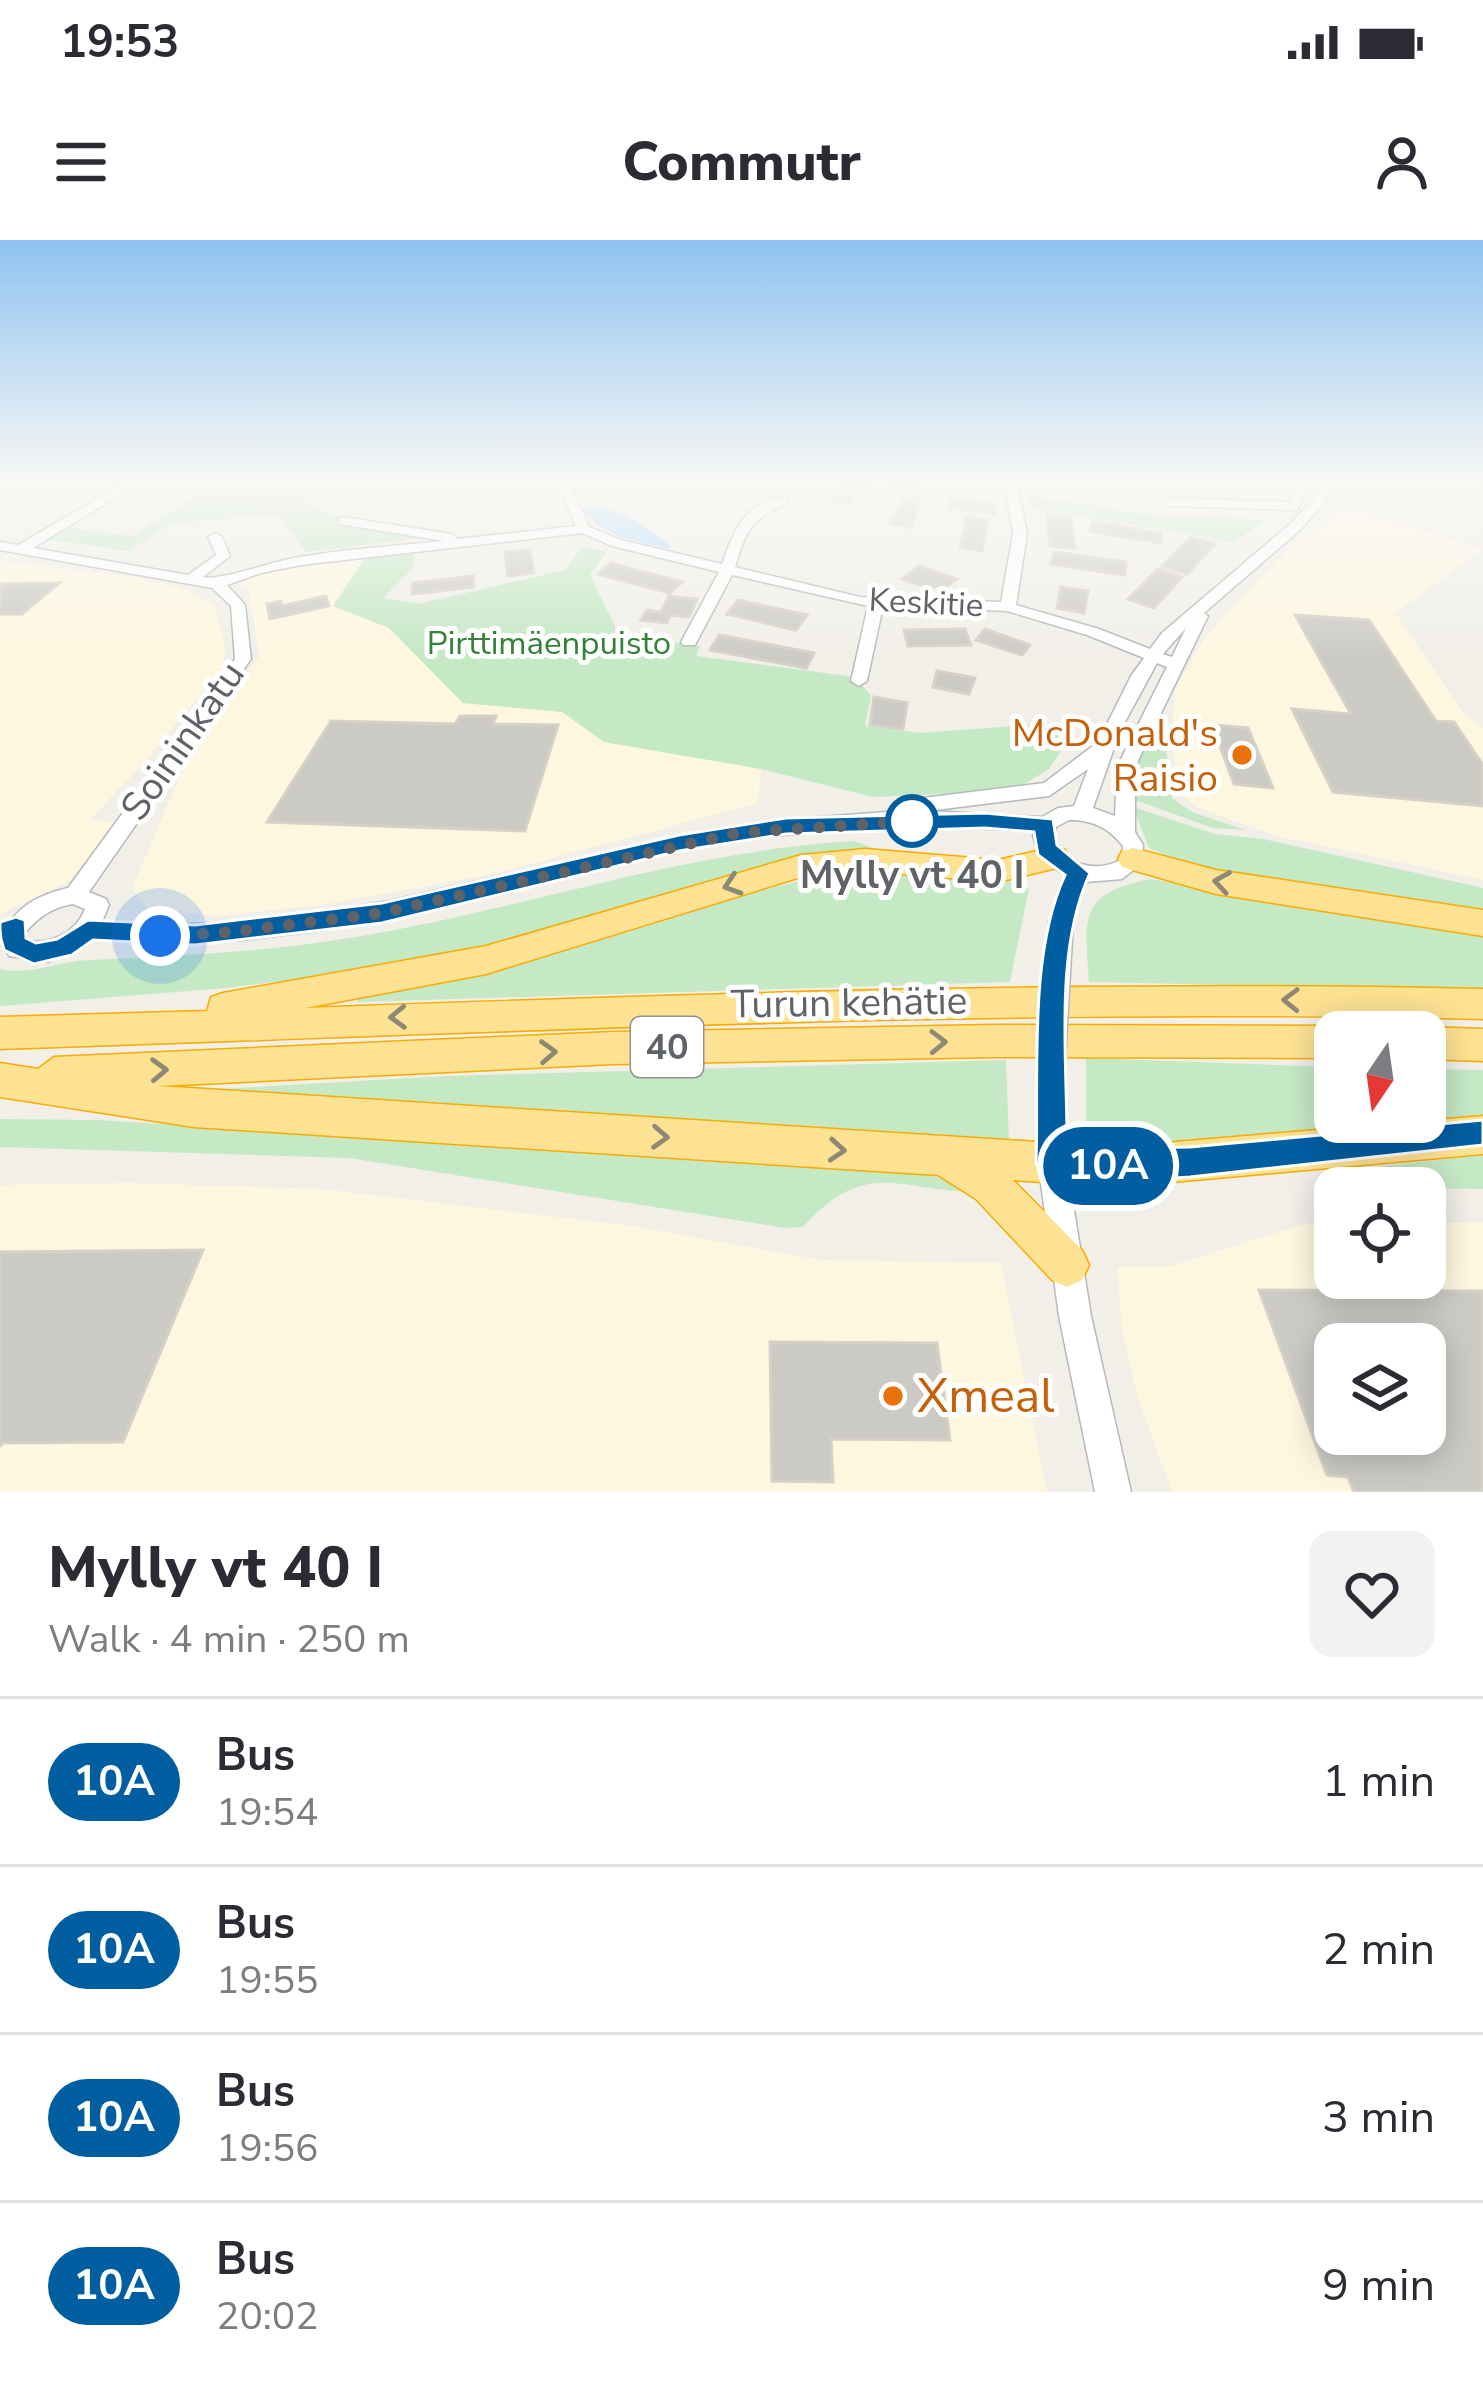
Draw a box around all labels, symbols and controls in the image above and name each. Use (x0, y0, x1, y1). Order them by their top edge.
text: 19:53 (60, 12, 179, 73)
text: Commutr (622, 125, 861, 199)
icon: menu (48, 129, 114, 195)
icon: person (1369, 129, 1435, 195)
street label: Keskitie (868, 578, 984, 628)
park label: Pirttimäenpuisto (427, 621, 671, 666)
street label: Soininkatu (109, 651, 257, 831)
place label: McDonald's Raisio (1012, 707, 1218, 805)
marker: McDonald's Raisio (1229, 742, 1255, 768)
marker: Mylly vt 40 I (887, 796, 937, 846)
place label: Mylly vt 40 I (800, 849, 1024, 902)
one-way arrow (722, 871, 743, 896)
one-way arrow (1212, 871, 1232, 896)
your location (130, 906, 190, 966)
street label: Turun kehätie (730, 974, 968, 1032)
one-way arrow (1281, 987, 1300, 1013)
one-way arrow (388, 1003, 407, 1029)
north arrow (1314, 1011, 1446, 1143)
map controls (1314, 1011, 1446, 1455)
road number: 40 (631, 1017, 703, 1077)
one-way arrow (929, 1030, 948, 1056)
one-way arrow (539, 1039, 558, 1065)
one-way arrow (150, 1057, 169, 1083)
one-way arrow (651, 1124, 670, 1150)
line badge: 10A (1039, 1127, 1177, 1205)
one-way arrow (828, 1136, 847, 1162)
text: 10A (1067, 1137, 1149, 1194)
button: locate (1314, 1167, 1446, 1299)
button: layers (1314, 1323, 1446, 1455)
place label: Xmeal (917, 1363, 1054, 1429)
marker: Xmeal (880, 1383, 906, 1409)
text: Mylly vt 40 I (48, 1529, 383, 1607)
button: heart (1309, 1531, 1435, 1657)
text: Walk · 4 min · 250 m (48, 1613, 410, 1666)
text: Bus (216, 1725, 295, 1786)
text: 1 min (1322, 1751, 1435, 1812)
text: 10A (73, 1753, 155, 1810)
text: 19:54 (216, 1786, 319, 1839)
text: Bus (216, 1893, 295, 1954)
text: 2 min (1322, 1919, 1435, 1980)
text: 10A (73, 1921, 155, 1978)
text: 19:55 (216, 1954, 319, 2007)
text: Bus (216, 2061, 295, 2122)
text: 3 min (1322, 2087, 1435, 2148)
text: 10A (73, 2089, 155, 2146)
text: 19:56 (216, 2122, 319, 2175)
text: Bus (216, 2229, 295, 2290)
text: 9 min (1322, 2255, 1435, 2316)
text: 10A (73, 2257, 155, 2314)
text: 20:02 (216, 2290, 319, 2343)

